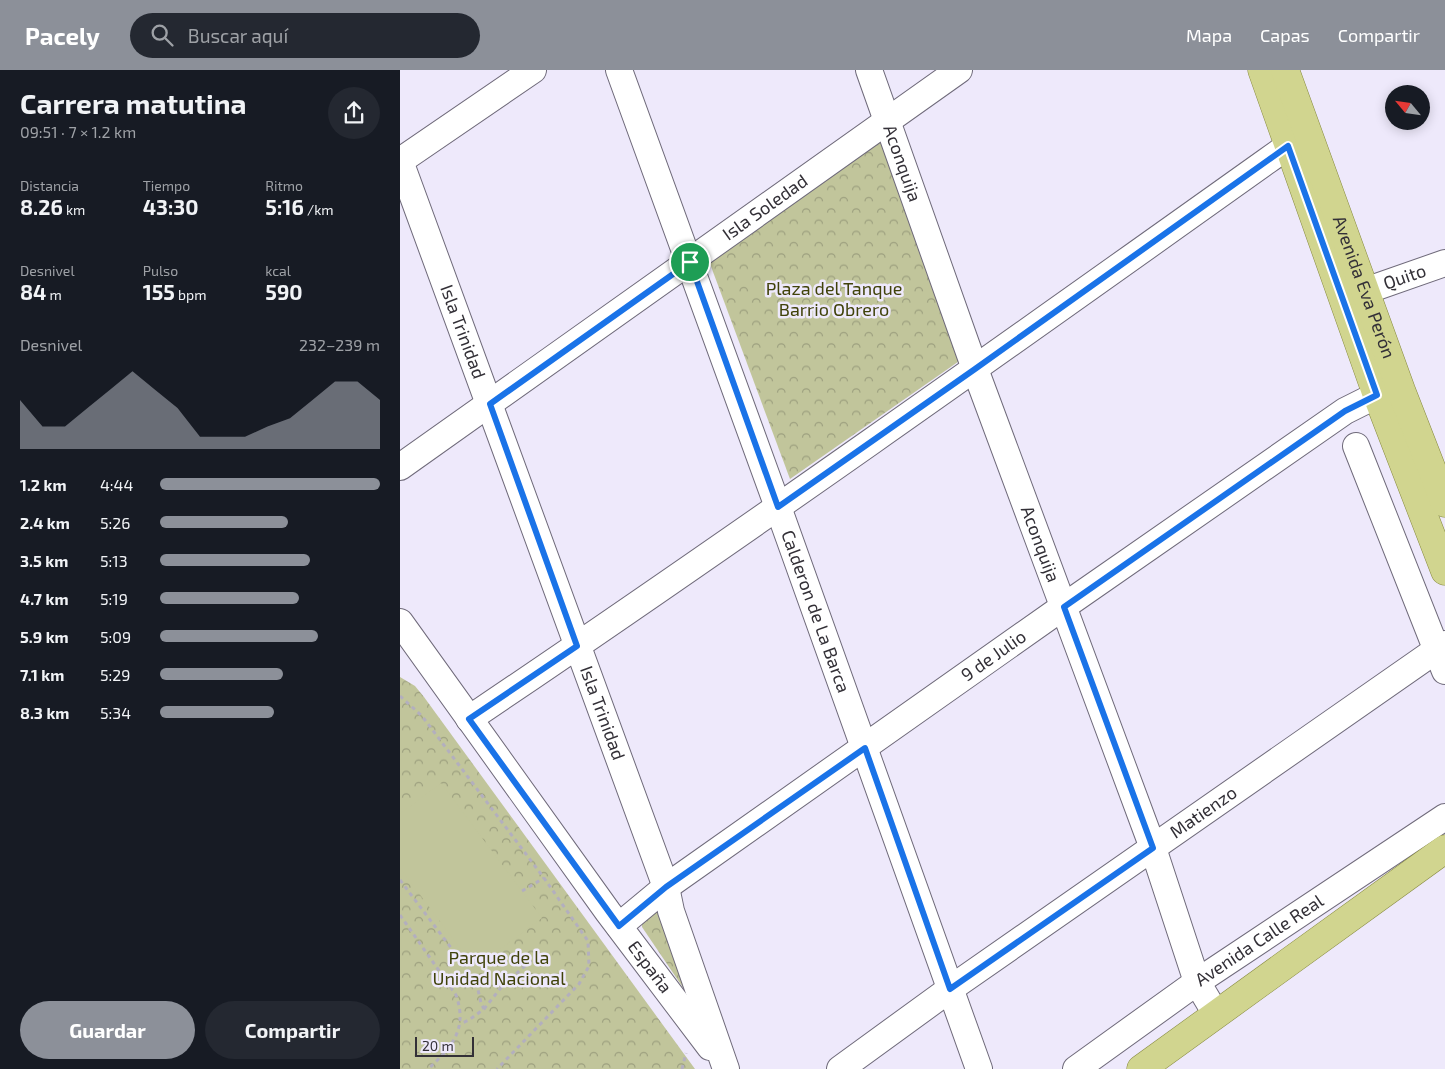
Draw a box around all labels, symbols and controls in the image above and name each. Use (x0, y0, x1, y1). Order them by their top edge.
search box (130, 13, 480, 58)
text: Pacely (25, 21, 100, 50)
icon: search (148, 21, 176, 49)
text: Buscar aquí (188, 24, 288, 47)
text: Mapa (1186, 24, 1232, 46)
text: Capas (1260, 24, 1310, 46)
text: Compartir (1338, 24, 1420, 46)
north arrow (1385, 85, 1430, 130)
map controls (1385, 85, 1430, 130)
text: Carrera matutina (20, 86, 246, 120)
button: share (328, 87, 380, 139)
text: 09:51 · 7 × 1.2 km (20, 122, 136, 141)
street label: Aconquija (879, 122, 927, 204)
street label: Isla Soledad (718, 169, 811, 244)
text: Distancia (20, 177, 79, 194)
text: Tiempo (143, 177, 190, 194)
text: Ritmo (265, 177, 303, 194)
text: 8.26 (20, 194, 63, 219)
text: 43:30 (143, 194, 199, 219)
text: 5:16 (265, 194, 304, 219)
text: km (63, 201, 85, 218)
text: /km (304, 201, 334, 218)
street label: Avenida Eva Perón (1329, 212, 1401, 361)
pin (669, 241, 711, 283)
icon: arrive (676, 248, 704, 276)
street label: Quito (1380, 259, 1429, 294)
text: Desnivel (20, 262, 75, 279)
text: Pulso (143, 262, 178, 279)
text: kcal (265, 262, 291, 279)
park label: Plaza del Tanque Barrio Obrero (766, 277, 902, 320)
text: 84 (20, 279, 46, 304)
text: 155 (143, 279, 175, 304)
text: 590 (265, 279, 303, 304)
street label: Isla Trinidad (436, 281, 491, 382)
text: m (46, 286, 62, 303)
text: bpm (175, 286, 206, 303)
text: Desnivel (20, 335, 82, 354)
text: 232–239 m (299, 335, 380, 354)
text: 1.2 km (20, 475, 67, 494)
text: 4:44 (100, 475, 133, 494)
street label: Aconquija (1017, 502, 1065, 585)
text: 2.4 km (20, 513, 70, 532)
text: 5:26 (100, 513, 131, 532)
street label: Calderon de La Barca (777, 527, 855, 695)
text: 3.5 km (20, 551, 68, 570)
text: 5:13 (100, 551, 128, 570)
text: 4.7 km (20, 589, 69, 608)
text: 5:19 (100, 589, 128, 608)
street label: 9 de Julio (956, 625, 1030, 686)
text: 5.9 km (20, 627, 69, 646)
text: 5:09 (100, 627, 131, 646)
street label: Isla Trinidad (576, 663, 631, 763)
text: 7.1 km (20, 665, 64, 684)
text: 5:29 (100, 665, 131, 684)
text: 8.3 km (20, 703, 69, 722)
text: 5:34 (100, 703, 131, 722)
street label: Matienzo (1165, 781, 1241, 842)
street label: Avenida Calle Real (1190, 889, 1328, 990)
street label: España (624, 936, 677, 997)
park label: Parque de la Unidad Nacional (432, 946, 566, 989)
button: Guardar (20, 1001, 195, 1059)
button: Compartir (205, 1001, 380, 1059)
scale bar (415, 1034, 474, 1057)
text: 20 m (422, 1037, 454, 1054)

